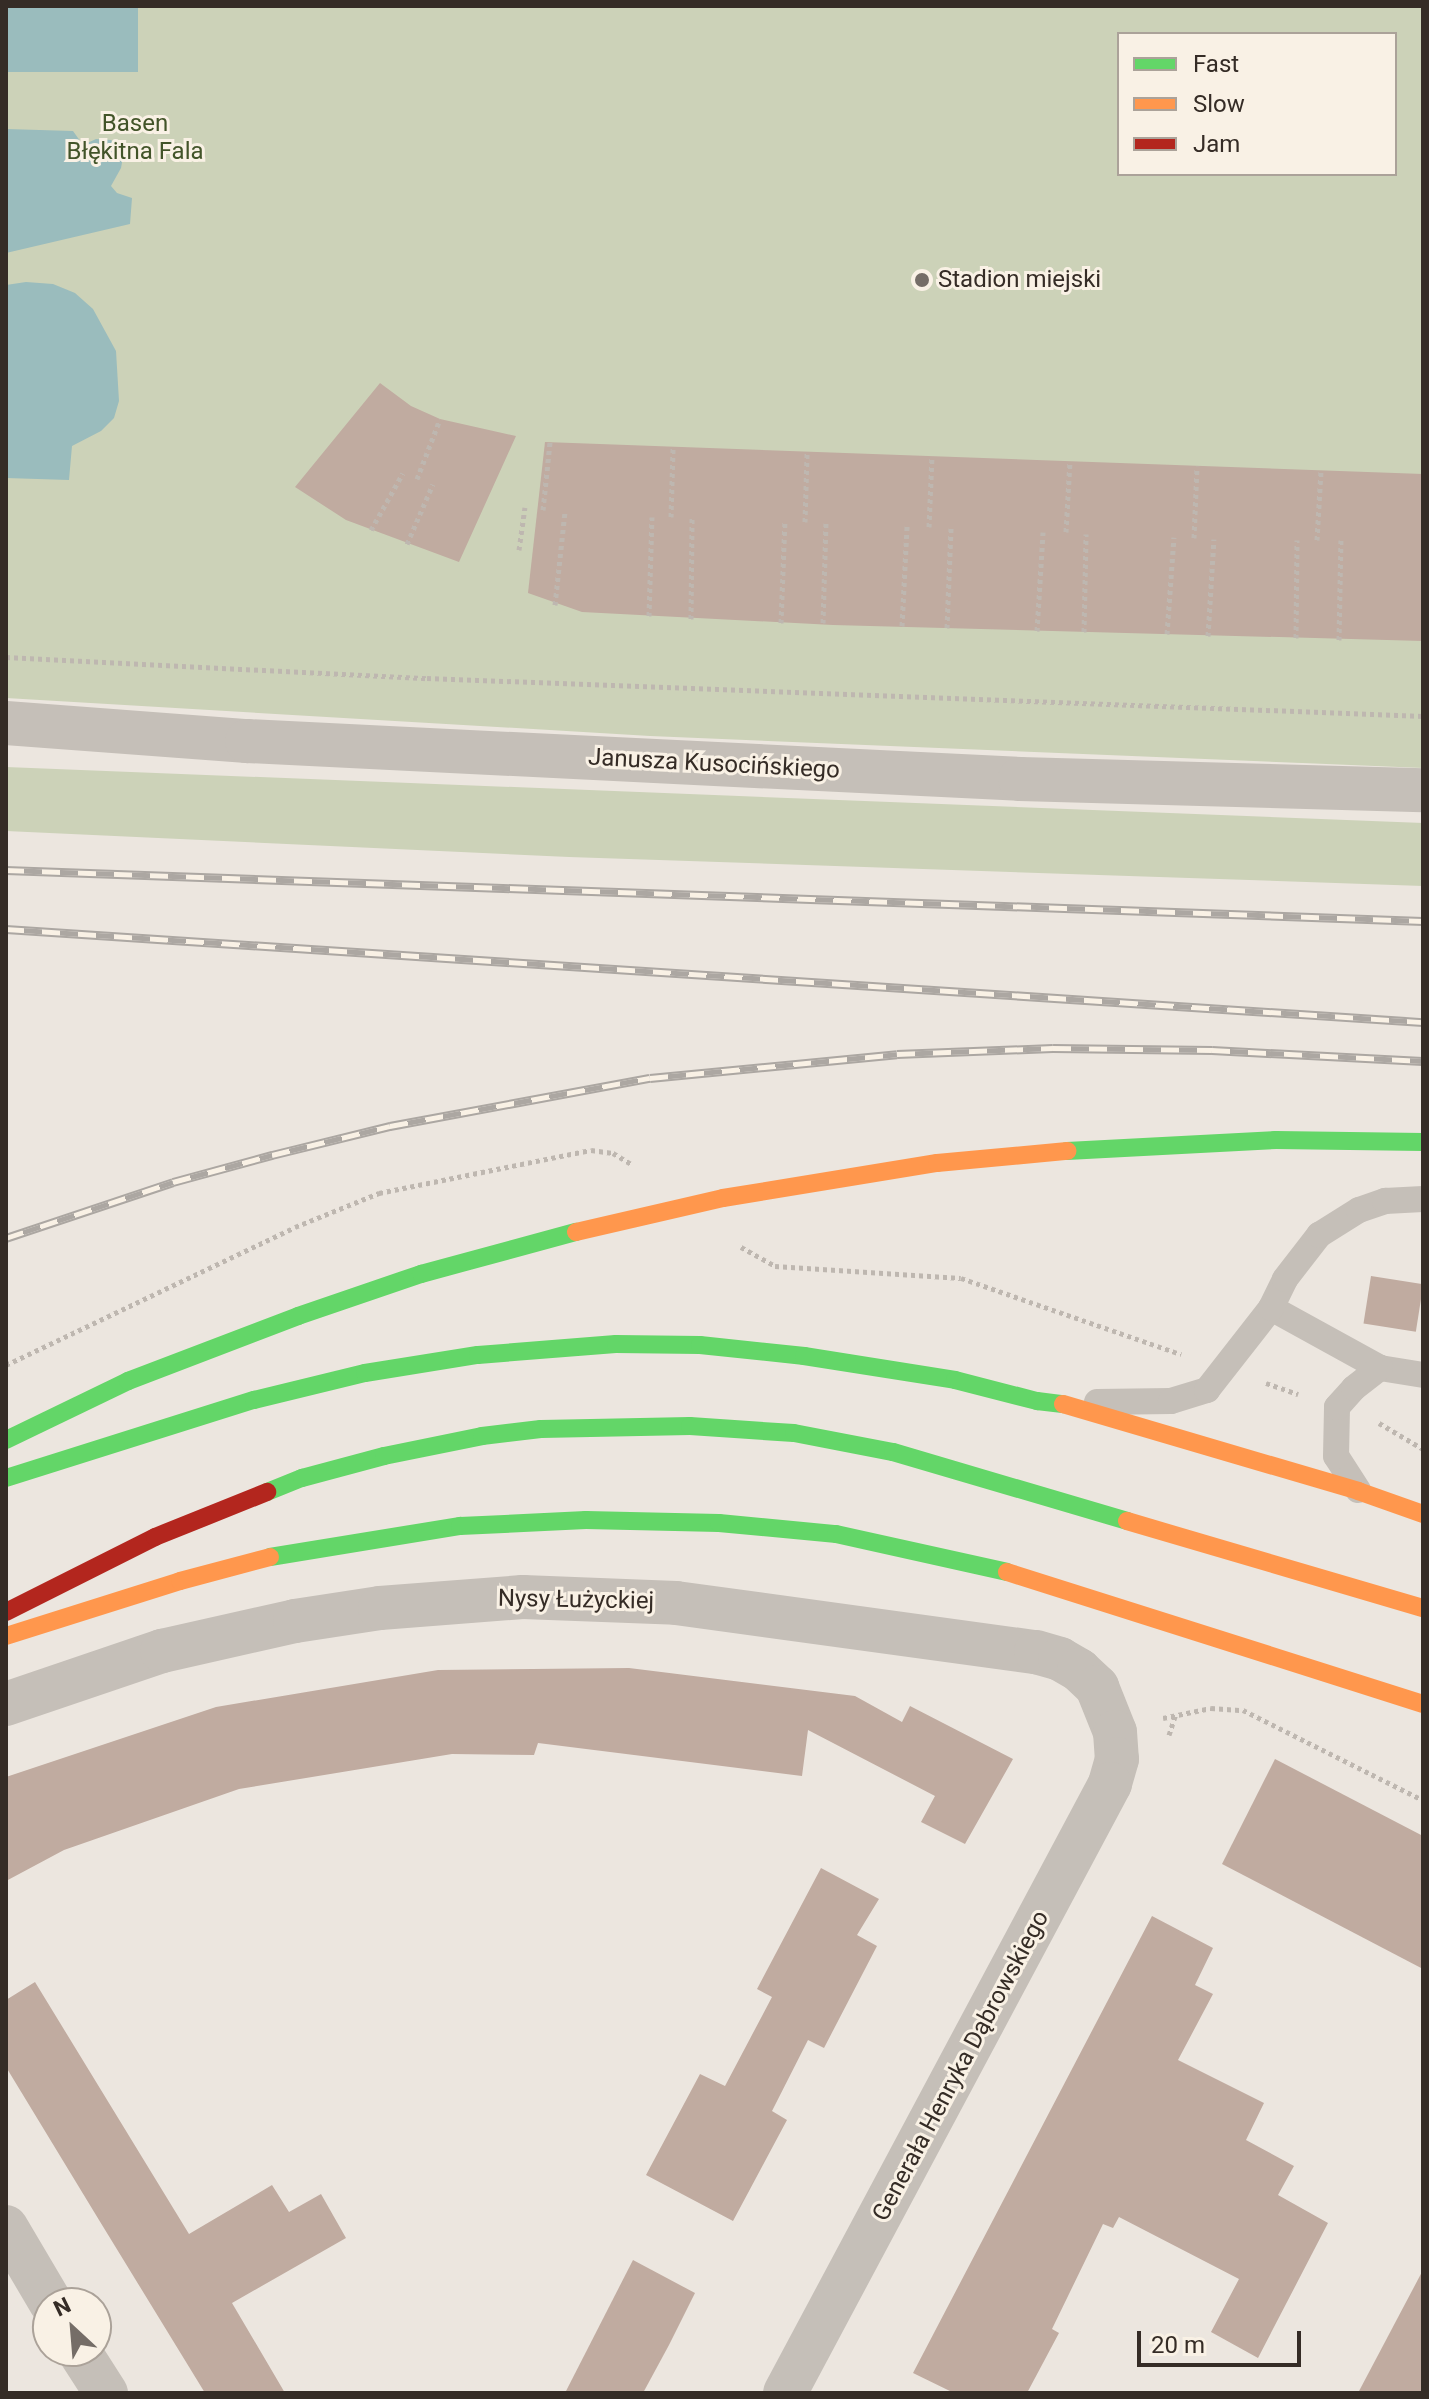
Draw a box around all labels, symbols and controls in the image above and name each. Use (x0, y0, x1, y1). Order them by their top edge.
legend (1117, 32, 1397, 176)
text: Fast (1193, 50, 1239, 78)
text: Slow (1193, 90, 1245, 118)
park label: Basen Błękitna Fala (66, 110, 204, 166)
text: Jam (1193, 130, 1240, 158)
place label: Stadion miejski (938, 266, 1101, 294)
marker: Stadion miejski (913, 271, 931, 289)
street label: Janusza Kusocińskiego (587, 743, 841, 785)
street label: Nysy Łużyckiej (498, 1584, 654, 1616)
street label: Generała Henryka Dąbrowskiego (867, 1906, 1055, 2226)
north arrow (32, 2287, 112, 2367)
text: N (50, 2292, 75, 2321)
scale bar (1141, 2315, 1305, 2365)
text: 20 m (1151, 2331, 1205, 2359)

